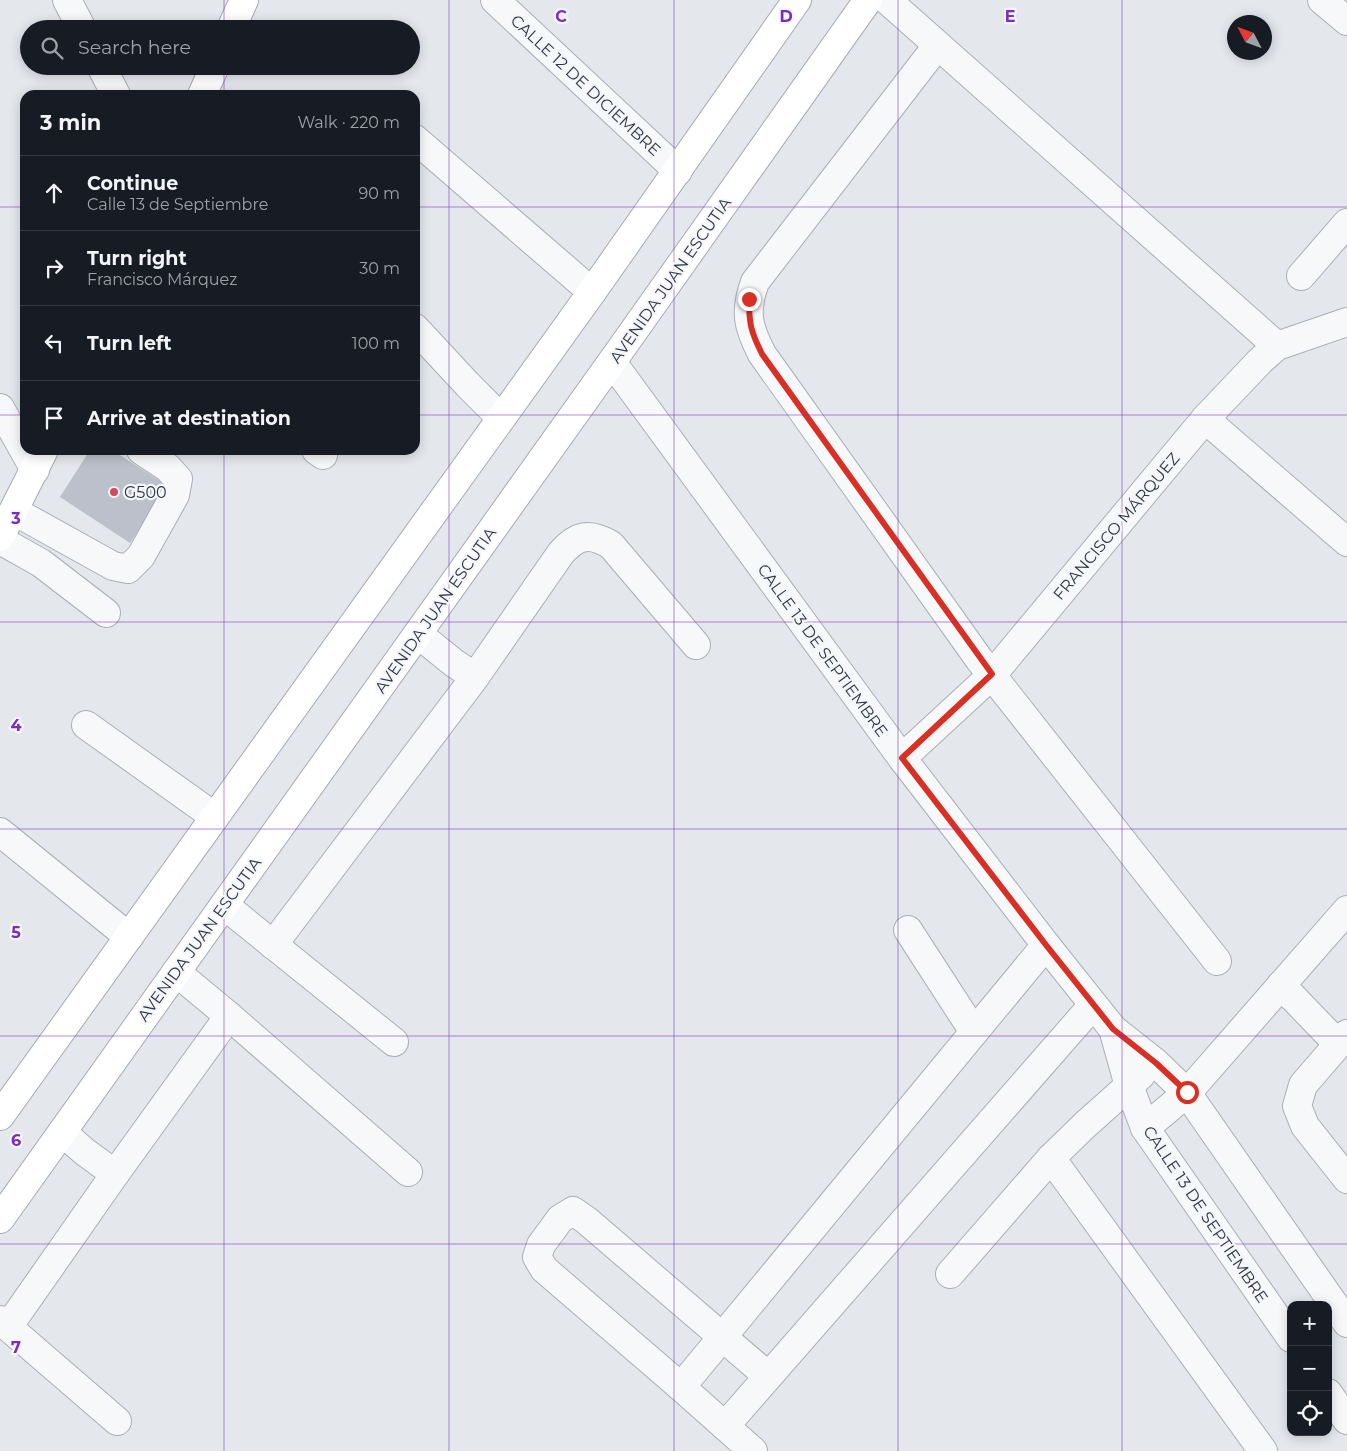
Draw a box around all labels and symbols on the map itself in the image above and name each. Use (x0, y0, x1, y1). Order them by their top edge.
text: D (779, 7, 793, 26)
text: E (1005, 7, 1015, 26)
street label: CALLE 12 DE DICIEMBRE (507, 10, 665, 160)
north arrow (1227, 15, 1272, 60)
street label: AVENIDA JUAN ESCUTIA (606, 193, 735, 367)
route end (738, 288, 761, 311)
street label: FRANCISCO MÁRQUEZ (1049, 449, 1183, 604)
place label: G500 (124, 483, 167, 502)
marker: G500 (108, 486, 120, 498)
text: 3 (10, 509, 21, 528)
street label: AVENIDA JUAN ESCUTIA (371, 523, 500, 697)
street label: CALLE 13 DE SEPTIEMBRE (753, 560, 892, 740)
text: 4 (10, 716, 22, 735)
street label: AVENIDA JUAN ESCUTIA (134, 853, 266, 1025)
text: 5 (11, 923, 21, 942)
route start (1176, 1081, 1199, 1104)
street label: CALLE 13 DE SEPTIEMBRE (1139, 1122, 1272, 1306)
text: 6 (11, 1131, 21, 1150)
text: 7 (11, 1338, 21, 1357)

